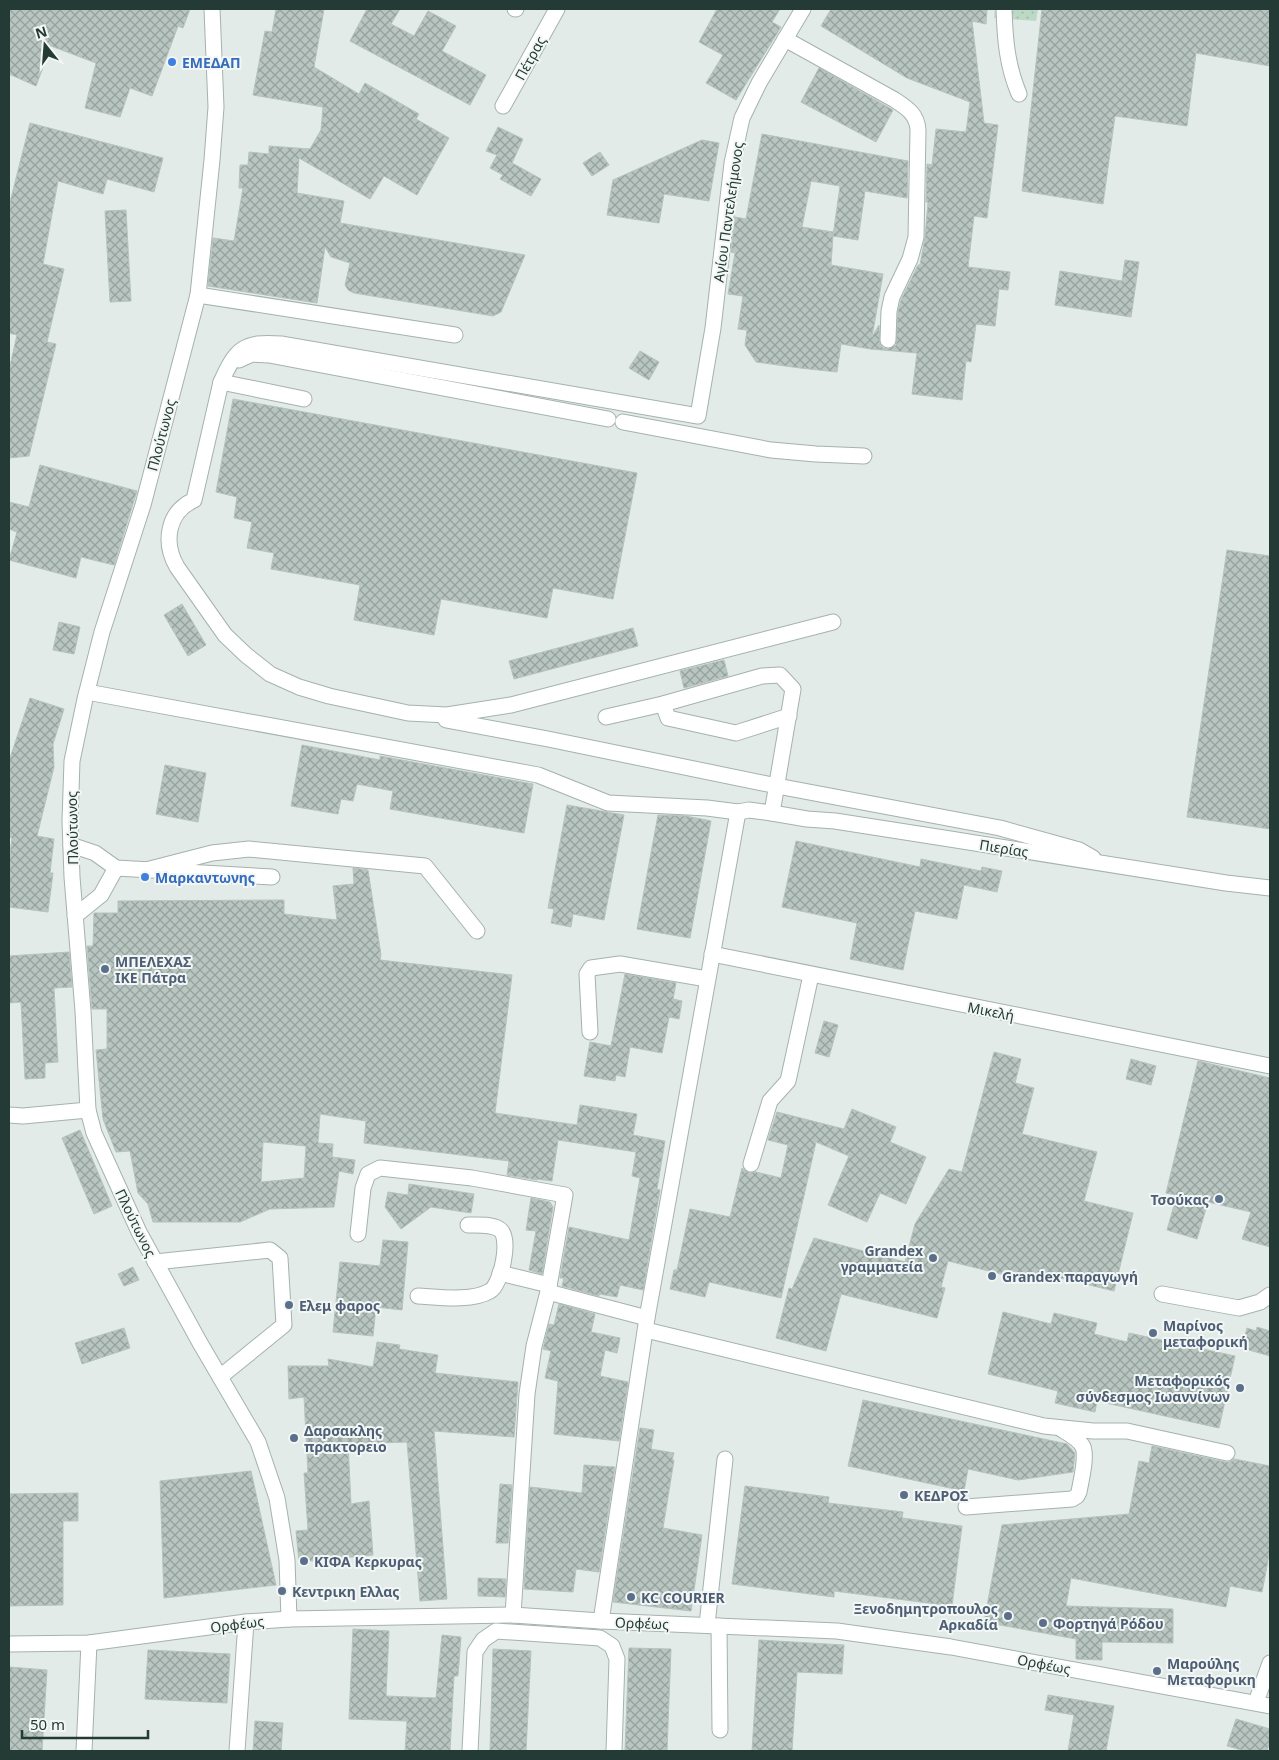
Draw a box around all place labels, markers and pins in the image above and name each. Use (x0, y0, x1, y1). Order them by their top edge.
place label: ΕΜΕΔΑΠ (182, 53, 241, 72)
marker: ΕΜΕΔΑΠ (166, 56, 178, 68)
place label: Μαρκαντωνης (155, 868, 255, 887)
marker: Μαρκαντωνης (139, 871, 151, 883)
place label: ΜΠΕΛΕΧΑΣ ΙΚΕ Πάτρα (115, 952, 191, 987)
marker: ΜΠΕΛΕΧΑΣ ΙΚΕ Πάτρα (99, 963, 111, 975)
place label: Τσούκας (1150, 1190, 1209, 1209)
marker: Τσούκας (1213, 1193, 1225, 1205)
place label: Grandex γραμματεία (841, 1241, 924, 1276)
marker: Grandex γραμματεία (927, 1252, 939, 1264)
place label: Grandex παραγωγή (1002, 1267, 1138, 1286)
marker: Grandex παραγωγή (986, 1270, 998, 1282)
place label: Ελεμ φαρος (299, 1296, 380, 1315)
marker: Ελεμ φαρος (283, 1299, 295, 1311)
place label: Μαρίνος μεταφορική (1163, 1316, 1248, 1351)
marker: Μαρίνος μεταφορική (1147, 1327, 1159, 1339)
place label: Μεταφορικός σύνδεσμος Ιωαννίνων (1076, 1371, 1230, 1406)
marker: Μεταφορικός σύνδεσμος Ιωαννίνων (1234, 1382, 1246, 1394)
place label: Δαρσακλης πρακτορειο (304, 1421, 387, 1456)
marker: Δαρσακλης πρακτορειο (288, 1432, 300, 1444)
place label: ΚΕΔΡΟΣ (914, 1486, 968, 1505)
marker: ΚΕΔΡΟΣ (898, 1489, 910, 1501)
place label: ΚΙΦΑ Κερκυρας (314, 1552, 422, 1571)
marker: ΚΙΦΑ Κερκυρας (298, 1555, 310, 1567)
place label: Κεντρικη Ελλας (292, 1582, 399, 1601)
marker: Κεντρικη Ελλας (276, 1585, 288, 1597)
place label: KC COURIER (641, 1588, 725, 1607)
marker: KC COURIER (625, 1591, 637, 1603)
place label: Ξενοδημητροπουλος Αρκαδία (854, 1599, 998, 1634)
marker: Ξενοδημητροπουλος Αρκαδία (1002, 1610, 1014, 1622)
place label: Φορτηγά Ρόδου (1053, 1614, 1164, 1633)
marker: Φορτηγά Ρόδου (1037, 1617, 1049, 1629)
place label: Μαρούλης Μεταφορικη (1167, 1654, 1256, 1689)
marker: Μαρούλης Μεταφορικη (1151, 1665, 1163, 1677)

